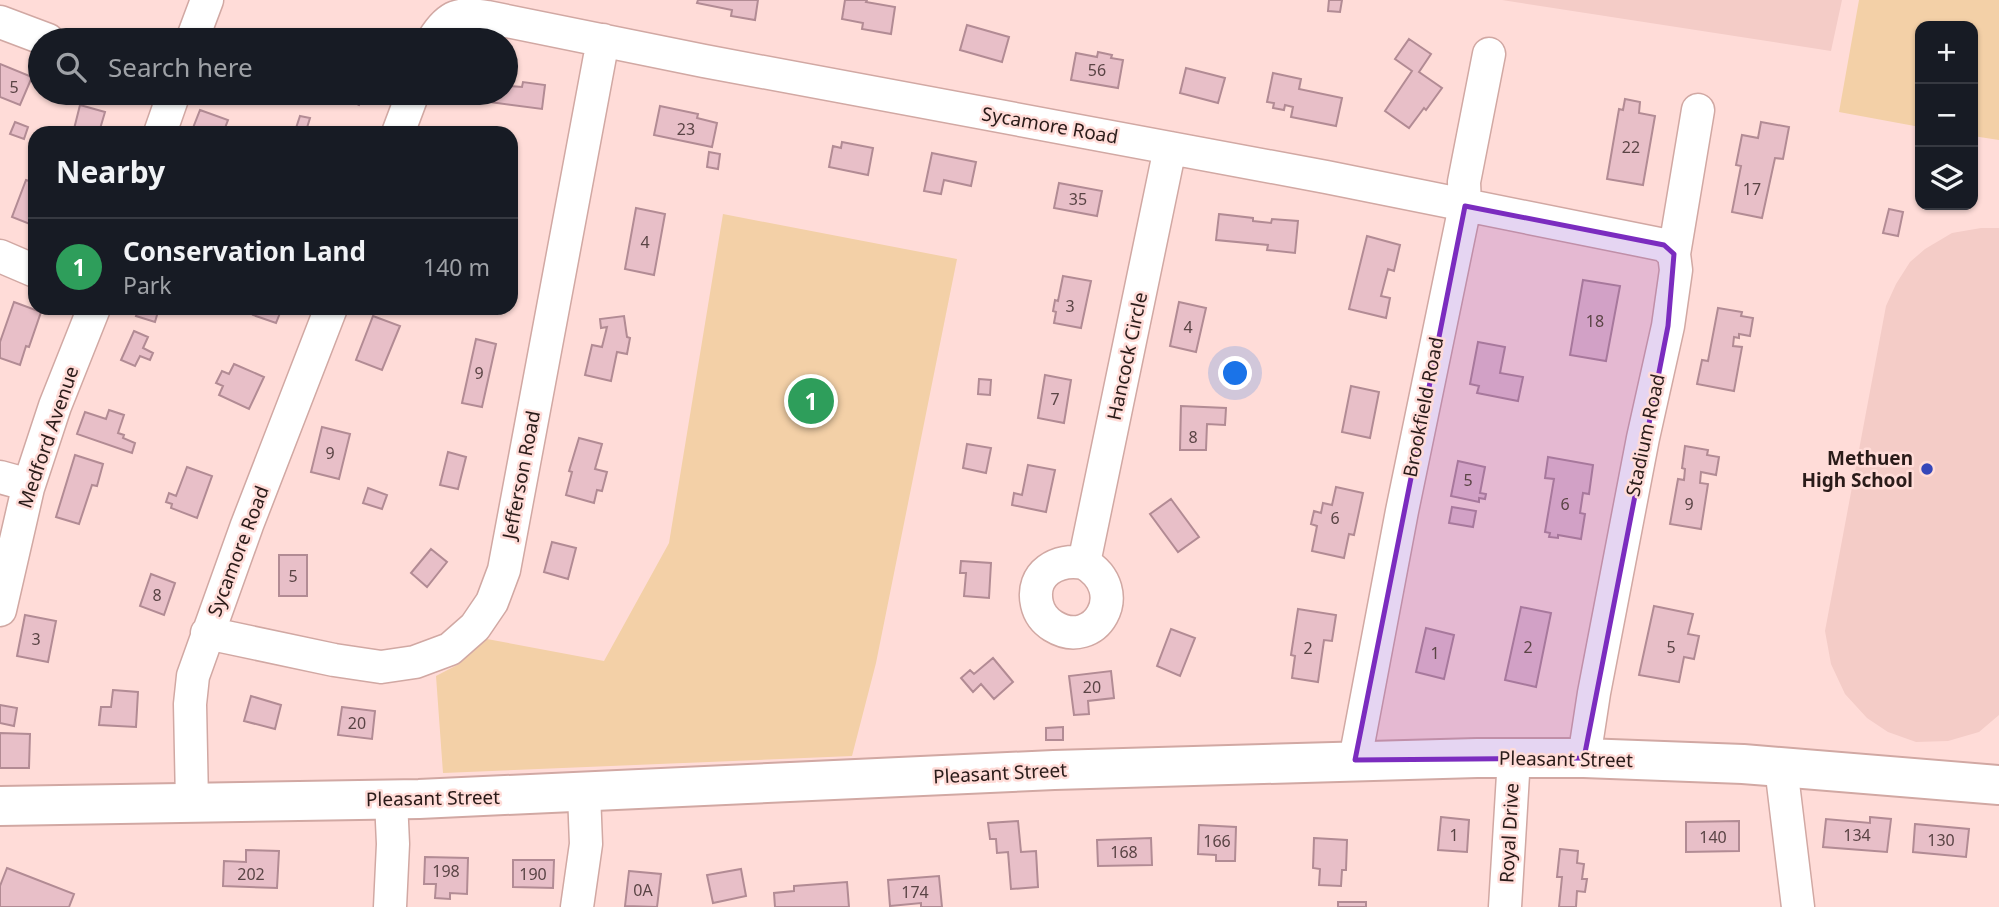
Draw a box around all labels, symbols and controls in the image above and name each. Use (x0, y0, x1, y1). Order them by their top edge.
map controls (1915, 21, 1978, 210)
button: + (1915, 21, 1978, 84)
search box (28, 28, 518, 105)
icon: search (52, 48, 90, 86)
text: Search here (108, 49, 253, 85)
house number: 56 (1088, 59, 1106, 81)
house number: 5 (9, 76, 19, 98)
button: − (1915, 84, 1978, 147)
street label: Sycamore Road (980, 100, 1120, 150)
house number: 23 (677, 118, 695, 140)
house number: 22 (1622, 136, 1640, 158)
button: layers (1915, 147, 1978, 210)
text: Nearby (56, 151, 165, 192)
house number: 17 (1743, 178, 1761, 200)
house number: 35 (1069, 188, 1087, 210)
house number: 4 (640, 231, 650, 253)
text: Conservation Land (123, 233, 366, 269)
text: 1 (72, 251, 86, 283)
text: 140 m (423, 251, 490, 283)
text: Park (123, 269, 172, 301)
street label: Hancock Circle (1101, 290, 1153, 422)
house number: 3 (1065, 295, 1075, 317)
house number: 18 (1586, 310, 1604, 332)
house number: 4 (1183, 316, 1193, 338)
street label: Brookfield Road (1397, 335, 1449, 479)
your location (1218, 356, 1252, 390)
house number: 9 (474, 362, 484, 384)
street label: Medford Avenue (12, 363, 84, 511)
street label: Stadium Road (1619, 371, 1671, 499)
pin: 1 (788, 375, 834, 427)
house number: 7 (1050, 388, 1060, 410)
street label: Jefferson Road (495, 408, 546, 543)
house number: 8 (1188, 426, 1198, 448)
house number: 9 (325, 442, 335, 464)
place label: Methuen High School (1801, 445, 1913, 493)
marker: Methuen High School (1919, 461, 1935, 477)
house number: 5 (1463, 469, 1473, 491)
street label: Sycamore Road (201, 482, 275, 620)
house number: 6 (1560, 493, 1570, 515)
house number: 9 (1684, 493, 1694, 515)
house number: 6 (1330, 507, 1340, 529)
house number: 5 (288, 565, 298, 587)
house number: 8 (152, 584, 162, 606)
house number: 3 (31, 628, 41, 650)
house number: 2 (1523, 636, 1533, 658)
house number: 5 (1666, 636, 1676, 658)
house number: 2 (1303, 637, 1313, 659)
house number: 1 (1430, 642, 1440, 664)
house number: 20 (1083, 676, 1101, 698)
house number: 20 (348, 712, 366, 734)
street label: Pleasant Street (1499, 745, 1633, 773)
street label: Pleasant Street (932, 757, 1068, 789)
street label: Royal Drive (1493, 782, 1525, 884)
street label: Pleasant Street (366, 784, 500, 812)
house number: 1 (1449, 824, 1459, 846)
house number: 134 (1843, 824, 1871, 846)
house number: 140 (1699, 826, 1727, 848)
house number: 130 (1927, 829, 1955, 851)
house number: 166 (1203, 830, 1231, 852)
house number: 168 (1110, 841, 1138, 863)
house number: 198 (432, 860, 460, 882)
house number: 202 (237, 863, 265, 885)
house number: 190 (519, 863, 547, 885)
house number: 0A (633, 879, 653, 901)
house number: 174 (901, 881, 929, 903)

